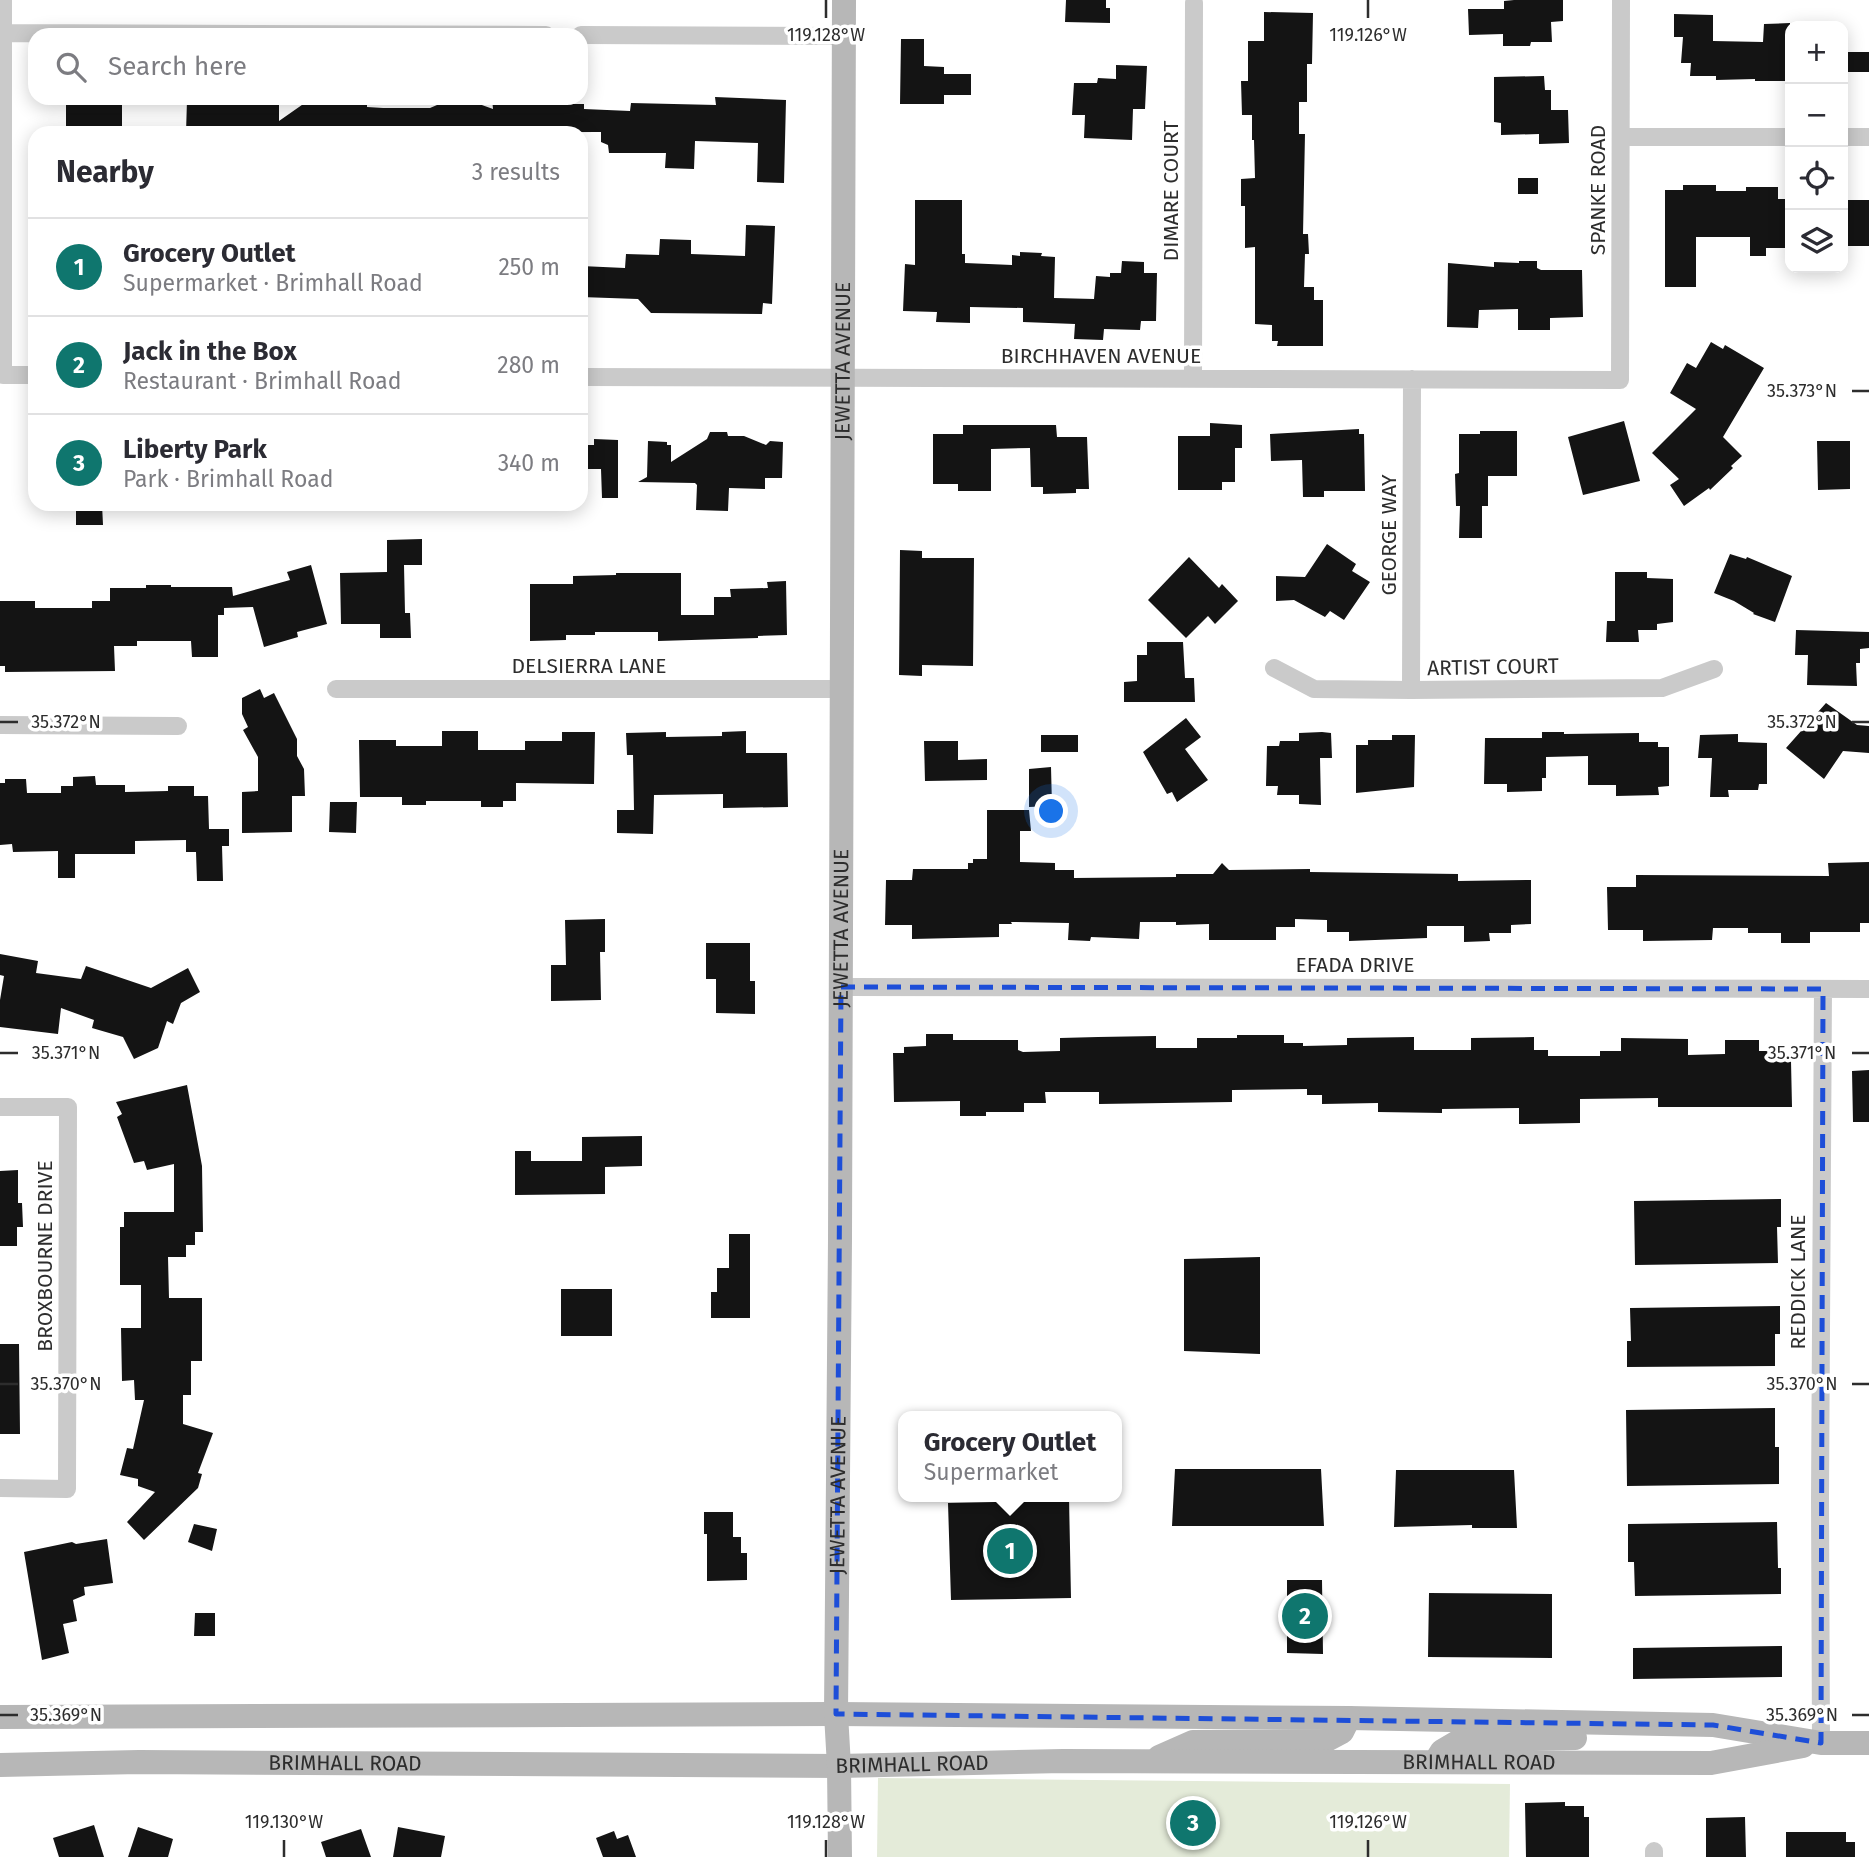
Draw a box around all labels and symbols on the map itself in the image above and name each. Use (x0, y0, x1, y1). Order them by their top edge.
text: 119.128°W (787, 24, 865, 46)
text: 119.126°W (1329, 24, 1407, 46)
street label: DIMARE COURT (1158, 121, 1184, 261)
street label: SPANKE ROAD (1585, 125, 1611, 255)
street label: JEWETTA AVENUE (830, 282, 856, 441)
street label: BIRCHHAVEN AVENUE (1001, 343, 1201, 369)
text: 35.373°N (1767, 380, 1837, 402)
street label: GEORGE WAY (1376, 474, 1402, 596)
street label: DELSIERRA LANE (512, 653, 666, 679)
street label: ARTIST COURT (1427, 653, 1559, 681)
text: 35.372°N (31, 711, 101, 733)
text: 35.372°N (1767, 711, 1837, 733)
your location (1034, 794, 1068, 828)
street label: JEWETTA AVENUE (828, 849, 854, 1008)
street label: EFADA DRIVE (1296, 952, 1414, 978)
text: 35.371°N (32, 1042, 100, 1064)
text: 35.371°N (1768, 1042, 1836, 1064)
street label: BROXBOURNE DRIVE (32, 1160, 58, 1352)
street label: REDDICK LANE (1785, 1215, 1811, 1349)
text: 35.370°N (31, 1373, 101, 1395)
text: 35.370°N (1767, 1373, 1837, 1395)
street label: JEWETTA AVENUE (824, 1416, 852, 1575)
pin: 1 (987, 1525, 1033, 1577)
pin: 2 (1282, 1590, 1328, 1642)
text: 35.369°N (30, 1704, 102, 1726)
text: 35.369°N (1766, 1704, 1838, 1726)
street label: BRIMHALL ROAD (1402, 1749, 1556, 1776)
street label: BRIMHALL ROAD (268, 1750, 422, 1777)
street label: BRIMHALL ROAD (835, 1750, 989, 1779)
pin: 3 (1170, 1797, 1216, 1849)
text: 119.130°W (245, 1811, 323, 1833)
text: 119.128°W (787, 1811, 865, 1833)
text: 119.126°W (1329, 1811, 1407, 1833)

